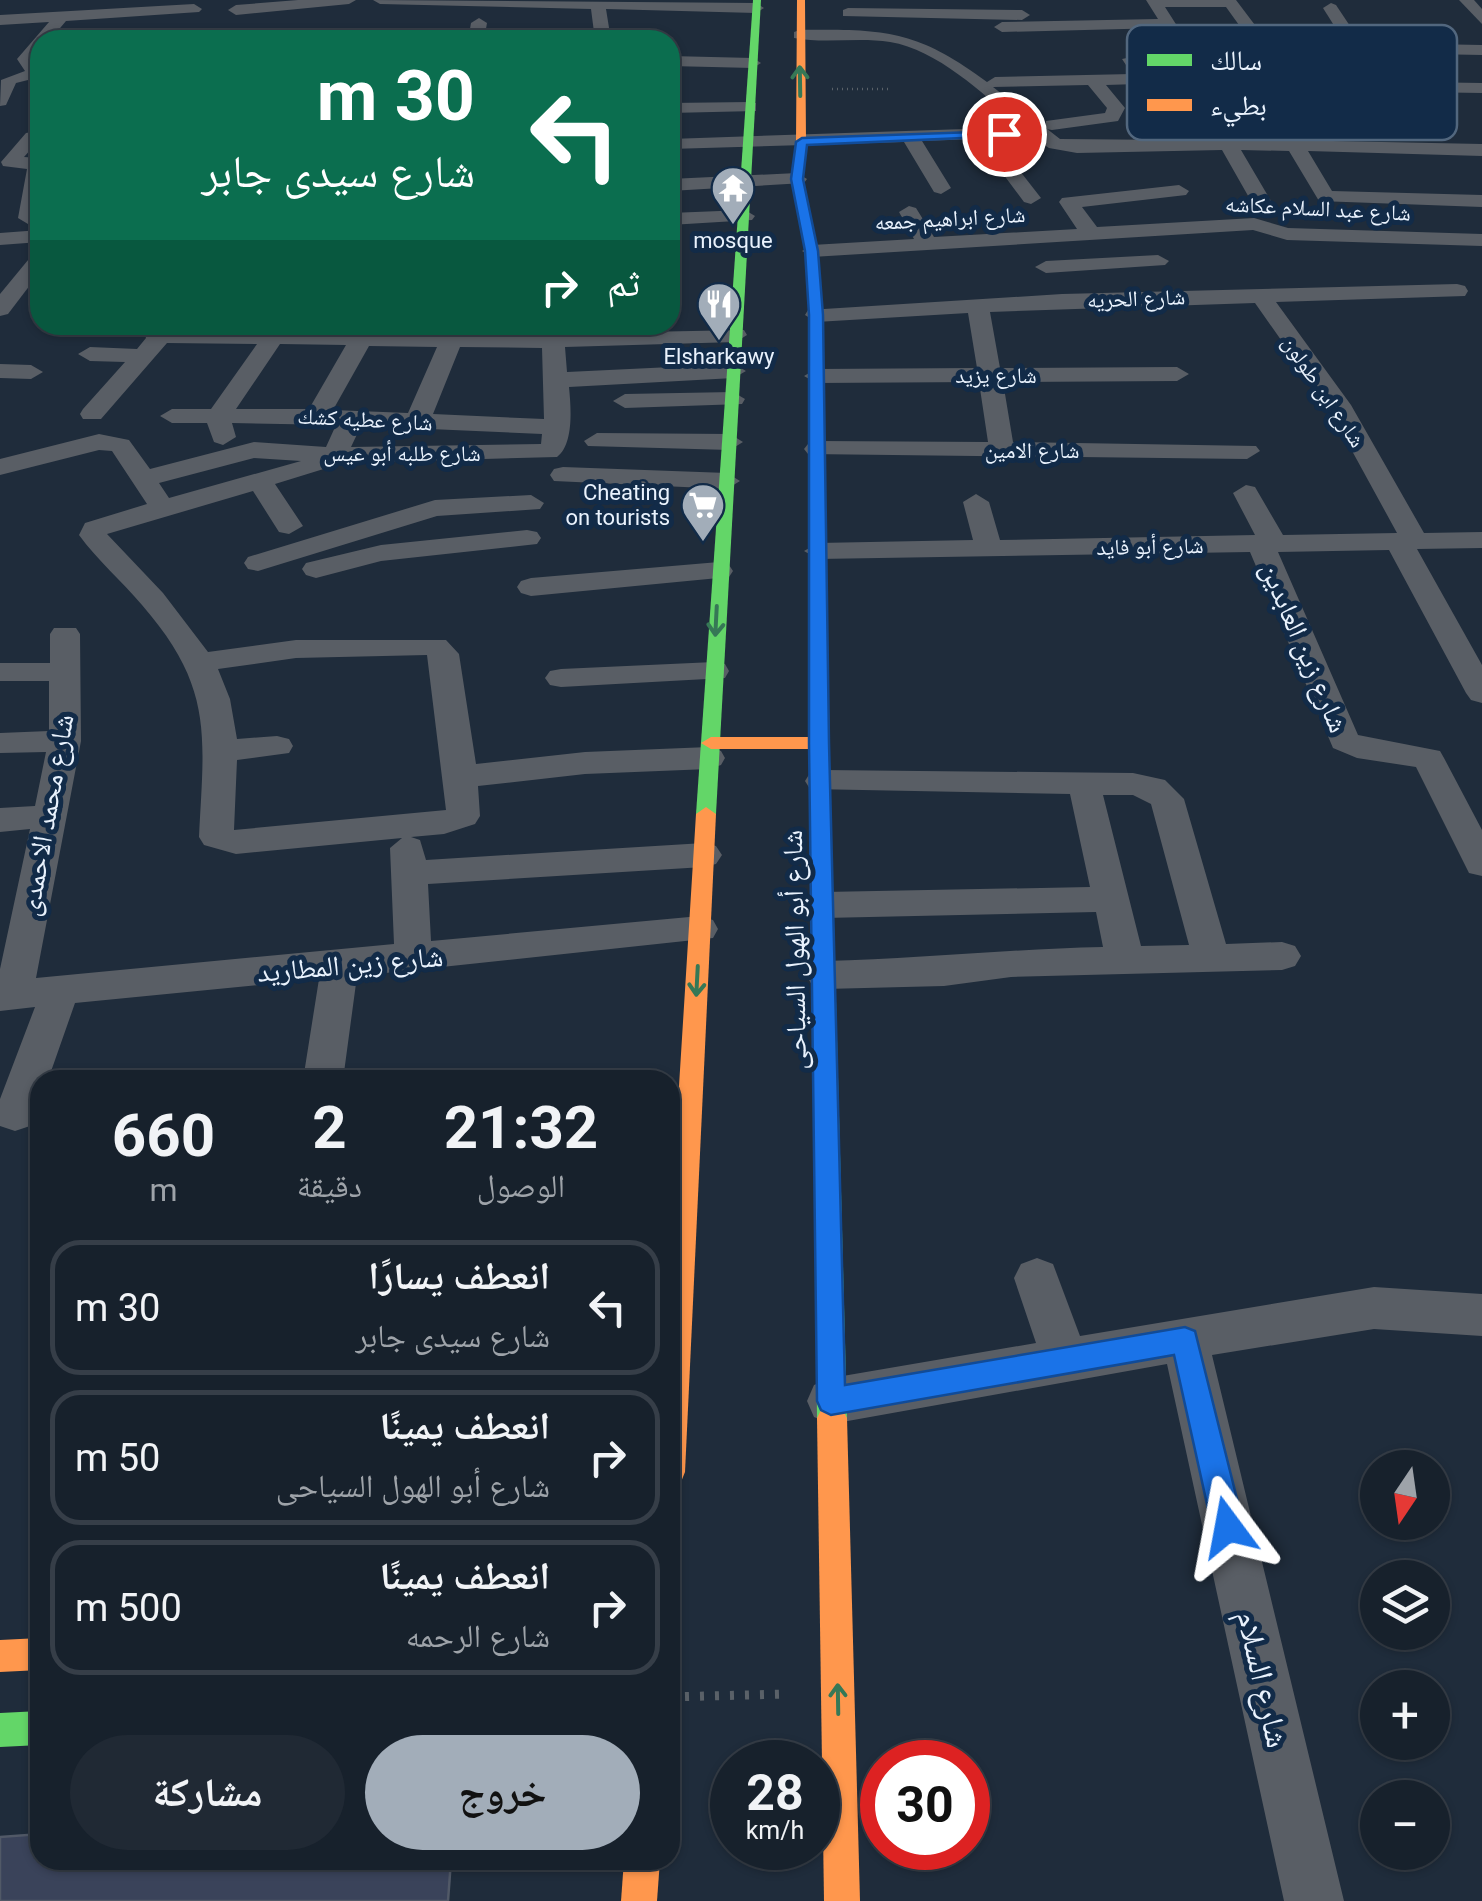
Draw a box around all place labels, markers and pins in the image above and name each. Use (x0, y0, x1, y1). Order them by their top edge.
pin (962, 92, 1047, 177)
temple icon: mosque (710, 165, 756, 226)
place label: mosque (693, 228, 773, 253)
restaurant icon: Elsharkawy (696, 281, 742, 342)
place label: Elsharkawy (664, 344, 775, 369)
place label: Cheating on tourists (565, 480, 670, 530)
supermarket icon: Cheating on tourists (680, 482, 726, 543)

